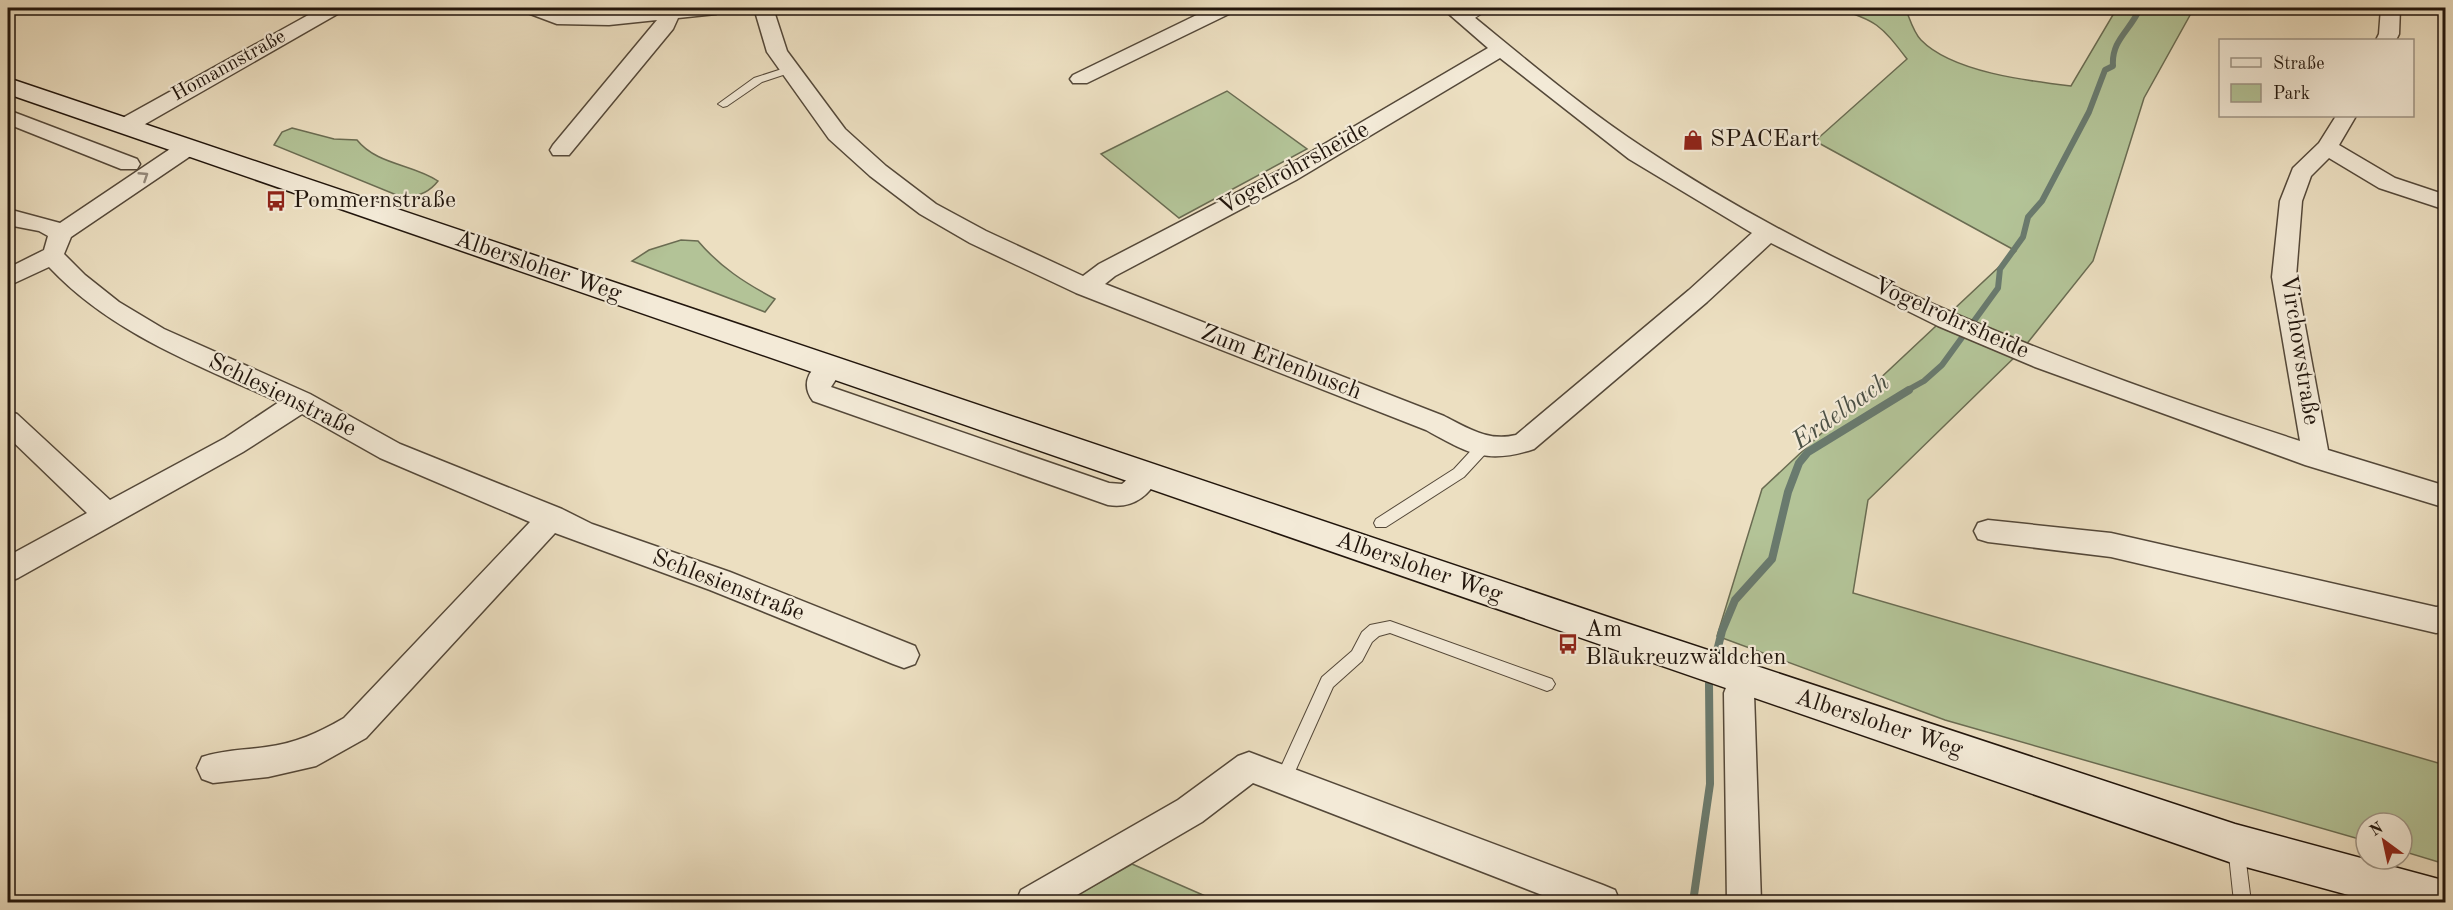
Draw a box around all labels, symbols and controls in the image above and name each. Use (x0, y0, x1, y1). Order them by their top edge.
street label: Homannstraße (169, 27, 289, 105)
legend (2219, 39, 2414, 117)
text: Straße (2273, 55, 2324, 73)
text: Park (2273, 85, 2310, 103)
street label: Vogelrohrsheide (1215, 118, 1373, 220)
shop icon: SPACEart (1681, 128, 1705, 152)
place label: SPACEart (1710, 128, 1819, 152)
one-way arrow (137, 172, 148, 183)
bus stop icon: Pommernstraße (264, 189, 288, 213)
place label: Pommernstraße (293, 189, 456, 213)
street label: Albersloher Weg (451, 227, 625, 307)
street label: Virchowstraße (2275, 273, 2323, 427)
street label: Vogelrohrsheide (1869, 274, 2033, 364)
street label: Zum Erlenbusch (1197, 321, 1365, 405)
street label: Schlesienstraße (204, 350, 360, 442)
water label: Erdelbach (1787, 369, 1894, 455)
street label: Albersloher Weg (1332, 528, 1506, 608)
street label: Schlesienstraße (649, 546, 807, 626)
place label: Am Blaukreuzwäldchen (1585, 618, 1786, 670)
bus stop icon: Am Blaukreuzwäldchen (1556, 632, 1580, 656)
street label: Albersloher Weg (1792, 686, 1966, 762)
north arrow (2354, 811, 2414, 871)
text: N (2367, 820, 2387, 840)

